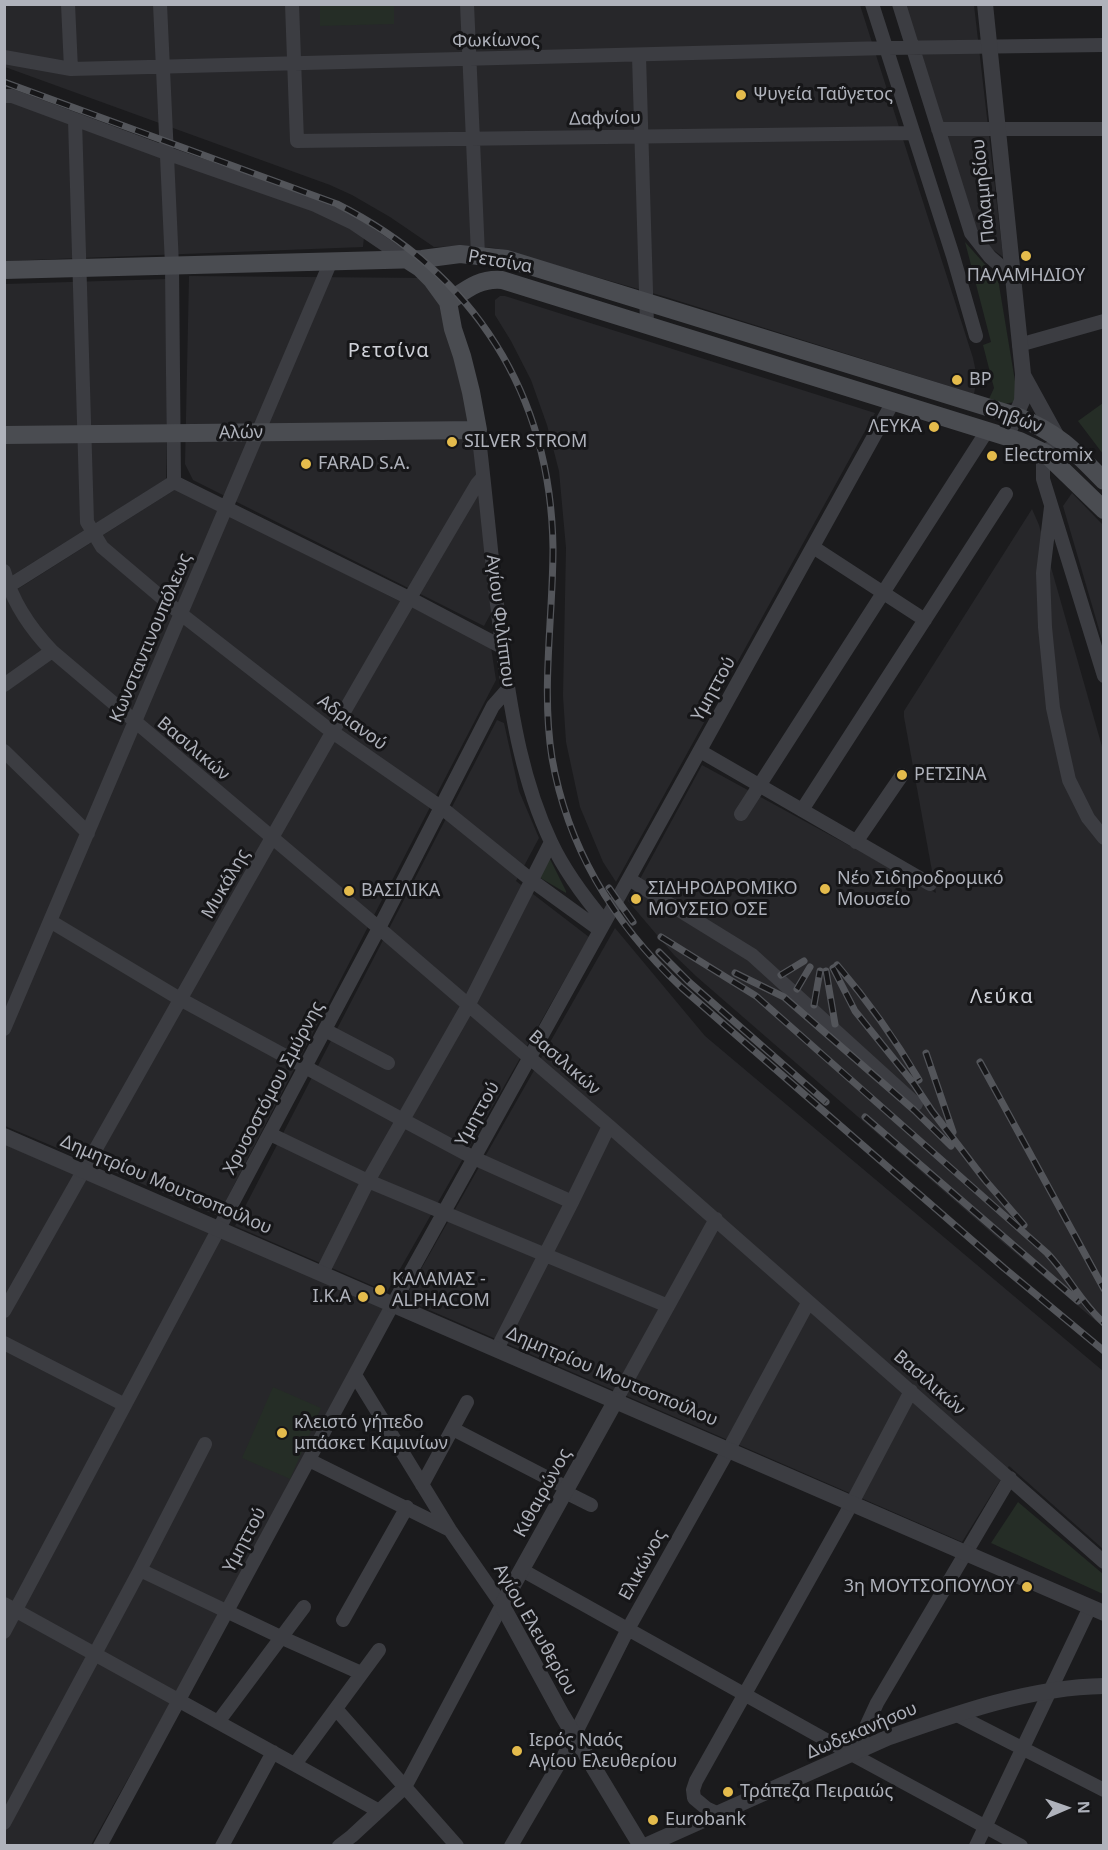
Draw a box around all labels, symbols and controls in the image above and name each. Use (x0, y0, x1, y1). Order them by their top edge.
street label: Φωκίωνος (452, 29, 540, 53)
place label: Ψυγεία Ταΰγετος (753, 84, 893, 106)
marker: Ψυγεία Ταΰγετος (734, 88, 748, 102)
street label: Δαφνίου (569, 108, 641, 130)
street label: Παλαμηδίου (968, 138, 1000, 244)
street label: Ρετσίνα (466, 246, 534, 278)
marker: ΠΑΛΑΜΗΔΙΟΥ (1019, 249, 1033, 263)
place label: ΠΑΛΑΜΗΔΙΟΥ (967, 265, 1085, 287)
district label: Ρετσίνα (348, 339, 430, 363)
place label: BP (969, 369, 992, 391)
marker: BP (950, 373, 964, 387)
street label: Θηβών (981, 398, 1045, 438)
place label: ΛΕΥΚΑ (868, 416, 922, 438)
marker: ΛΕΥΚΑ (927, 420, 941, 434)
street label: Αλών (219, 422, 263, 444)
place label: SILVER STROM (464, 431, 587, 453)
marker: SILVER STROM (445, 435, 459, 449)
place label: Electromix (1004, 445, 1093, 467)
marker: Electromix (985, 449, 999, 463)
place label: FARAD S.A. (318, 453, 410, 475)
marker: FARAD S.A. (299, 457, 313, 471)
street label: Κωνσταντινουπόλεως (105, 550, 197, 726)
street label: Αγίου Φιλίππου (481, 553, 519, 689)
street label: Υμηττού (687, 653, 741, 725)
street label: Αδριανού (313, 691, 391, 755)
street label: Βασιλικών (152, 712, 234, 786)
place label: ΡΕΤΣΙΝΑ (914, 764, 986, 786)
marker: ΡΕΤΣΙΝΑ (895, 768, 909, 782)
street label: Μυκάλης (197, 845, 255, 923)
place label: Νέο Σιδηροδρομικό Μουσείο (837, 868, 1004, 910)
place label: ΣΙΔΗΡΟΔΡΟΜΙΚΟ ΜΟΥΣΕΙΟ ΟΣΕ (648, 878, 798, 920)
place label: ΒΑΣΙΛΙΚΑ (361, 880, 440, 902)
marker: Νέο Σιδηροδρομικό Μουσείο (818, 882, 832, 896)
marker: ΒΑΣΙΛΙΚΑ (342, 884, 356, 898)
marker: ΣΙΔΗΡΟΔΡΟΜΙΚΟ ΜΟΥΣΕΙΟ ΟΣΕ (629, 892, 643, 906)
district label: Λεύκα (970, 985, 1034, 1009)
street label: Χρυσοστόμου Σμύρνης (219, 998, 329, 1178)
street label: Βασιλικών (524, 1026, 604, 1100)
street label: Υμηττού (451, 1078, 505, 1150)
street label: Δημητρίου Μουτσοπούλου (57, 1131, 275, 1239)
place label: ΚΑΛΑΜΑΣ - ALPHACOM (392, 1269, 490, 1312)
marker: ΚΑΛΑΜΑΣ - ALPHACOM (373, 1283, 387, 1297)
place label: Ι.Κ.Α (313, 1286, 351, 1308)
marker: Ι.Κ.Α (356, 1290, 370, 1304)
street label: Δημητρίου Μουτσοπούλου (503, 1323, 721, 1431)
street label: Βασιλικών (889, 1346, 969, 1420)
place label: κλειστό γήπεδο μπάσκετ Καμινίων (294, 1412, 448, 1454)
marker: κλειστό γήπεδο μπάσκετ Καμινίων (275, 1426, 289, 1440)
street label: Κιθαιρώνος (510, 1445, 576, 1541)
street label: Υμηττού (219, 1504, 271, 1576)
street label: Ελικώνος (615, 1526, 671, 1604)
street label: Αγίου Ελευθερίου (489, 1560, 581, 1700)
place label: 3η ΜΟΥΤΣΟΠΟΥΛΟΥ (844, 1576, 1015, 1598)
marker: 3η ΜΟΥΤΣΟΠΟΥΛΟΥ (1020, 1580, 1034, 1594)
street label: Δωδεκανήσου (803, 1698, 921, 1764)
place label: Ιερός Ναός Αγίου Ελευθερίου (529, 1730, 677, 1772)
marker: Ιερός Ναός Αγίου Ελευθερίου (510, 1744, 524, 1758)
north arrow (1036, 1778, 1096, 1838)
place label: Τράπεζα Πειραιώς (740, 1781, 893, 1803)
marker: Τράπεζα Πειραιώς (721, 1785, 735, 1799)
text: N (1073, 1800, 1095, 1814)
place label: Eurobank (665, 1809, 746, 1831)
marker: Eurobank (646, 1813, 660, 1827)

